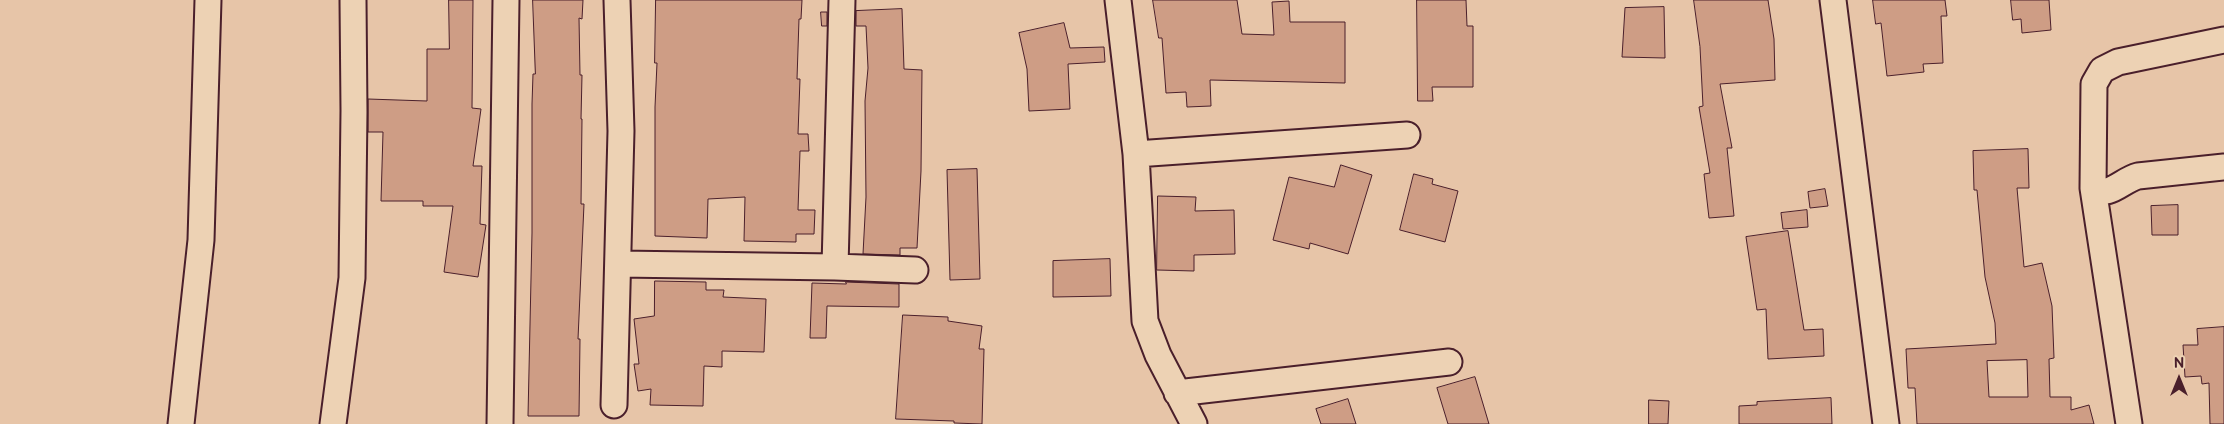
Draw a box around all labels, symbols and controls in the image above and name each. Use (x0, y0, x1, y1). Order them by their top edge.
north arrow (2154, 354, 2204, 404)
text: N (2174, 355, 2184, 372)

